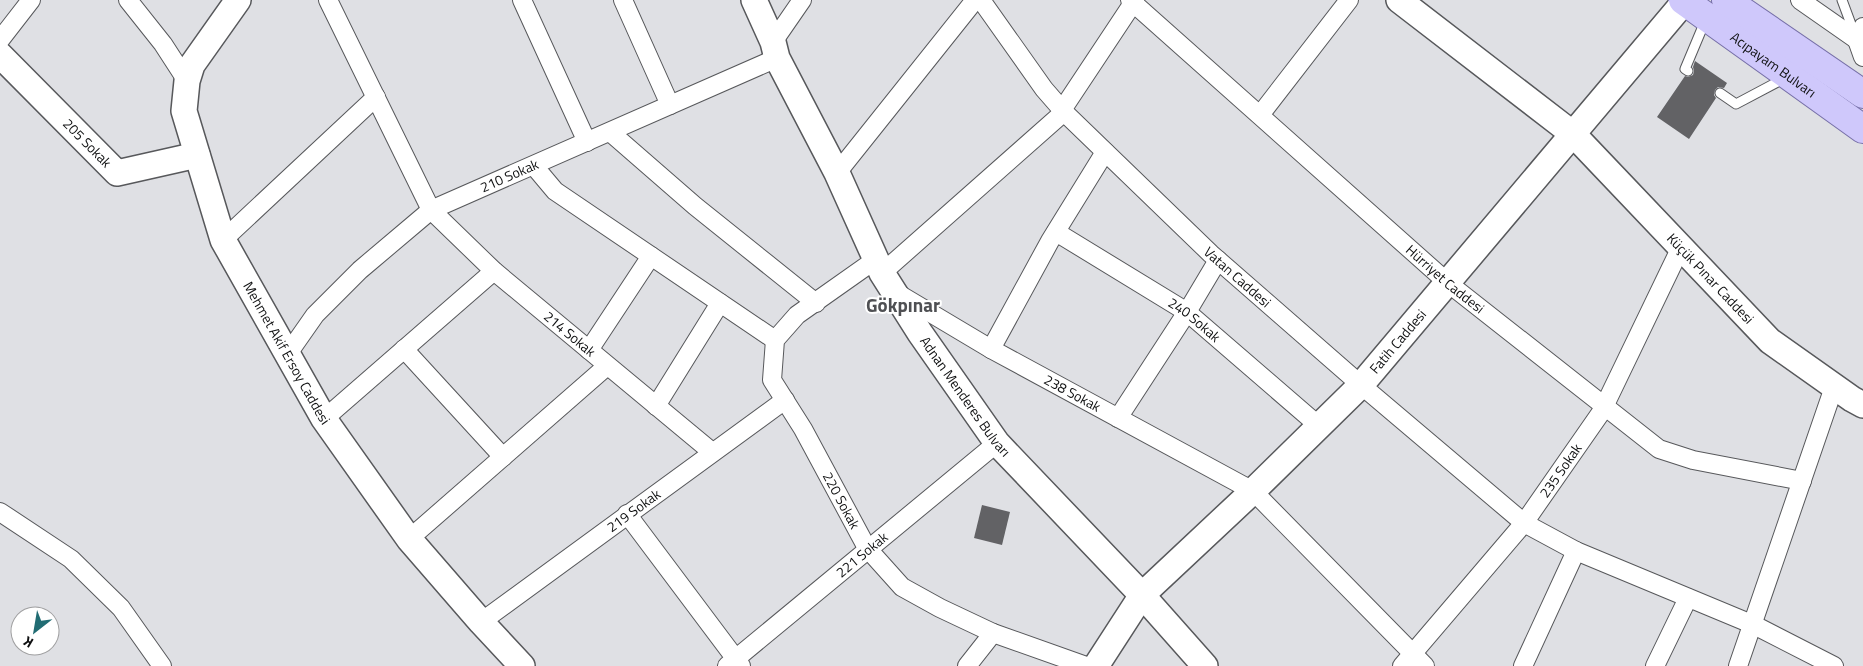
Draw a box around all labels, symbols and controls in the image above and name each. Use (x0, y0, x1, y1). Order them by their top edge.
street label: Acıpayam Bulvarı (1726, 26, 1821, 102)
street label: 205 Sokak (58, 113, 117, 172)
street label: 210 Sokak (477, 153, 542, 197)
street label: Küçük Pınar Caddesi (1662, 228, 1759, 328)
street label: Hürriyet Caddesi (1401, 239, 1489, 318)
street label: Vatan Caddesi (1199, 241, 1276, 312)
street label: Mehmet Akif Ersoy Caddesi (238, 277, 336, 429)
district label: Gökpınar (866, 290, 940, 319)
street label: 240 Sokak (1164, 292, 1226, 347)
street label: Fatih Caddesi (1364, 304, 1431, 378)
street label: 214 Sokak (539, 306, 601, 362)
street label: Adnan Menderes Bulvarı (915, 332, 1016, 461)
street label: 238 Sokak (1040, 369, 1105, 417)
street label: 235 Sokak (1534, 438, 1587, 502)
street label: 220 Sokak (818, 468, 866, 533)
street label: 219 Sokak (602, 483, 665, 537)
street label: 221 Sokak (831, 526, 892, 582)
north arrow (10, 606, 60, 656)
text: K (18, 631, 37, 654)

